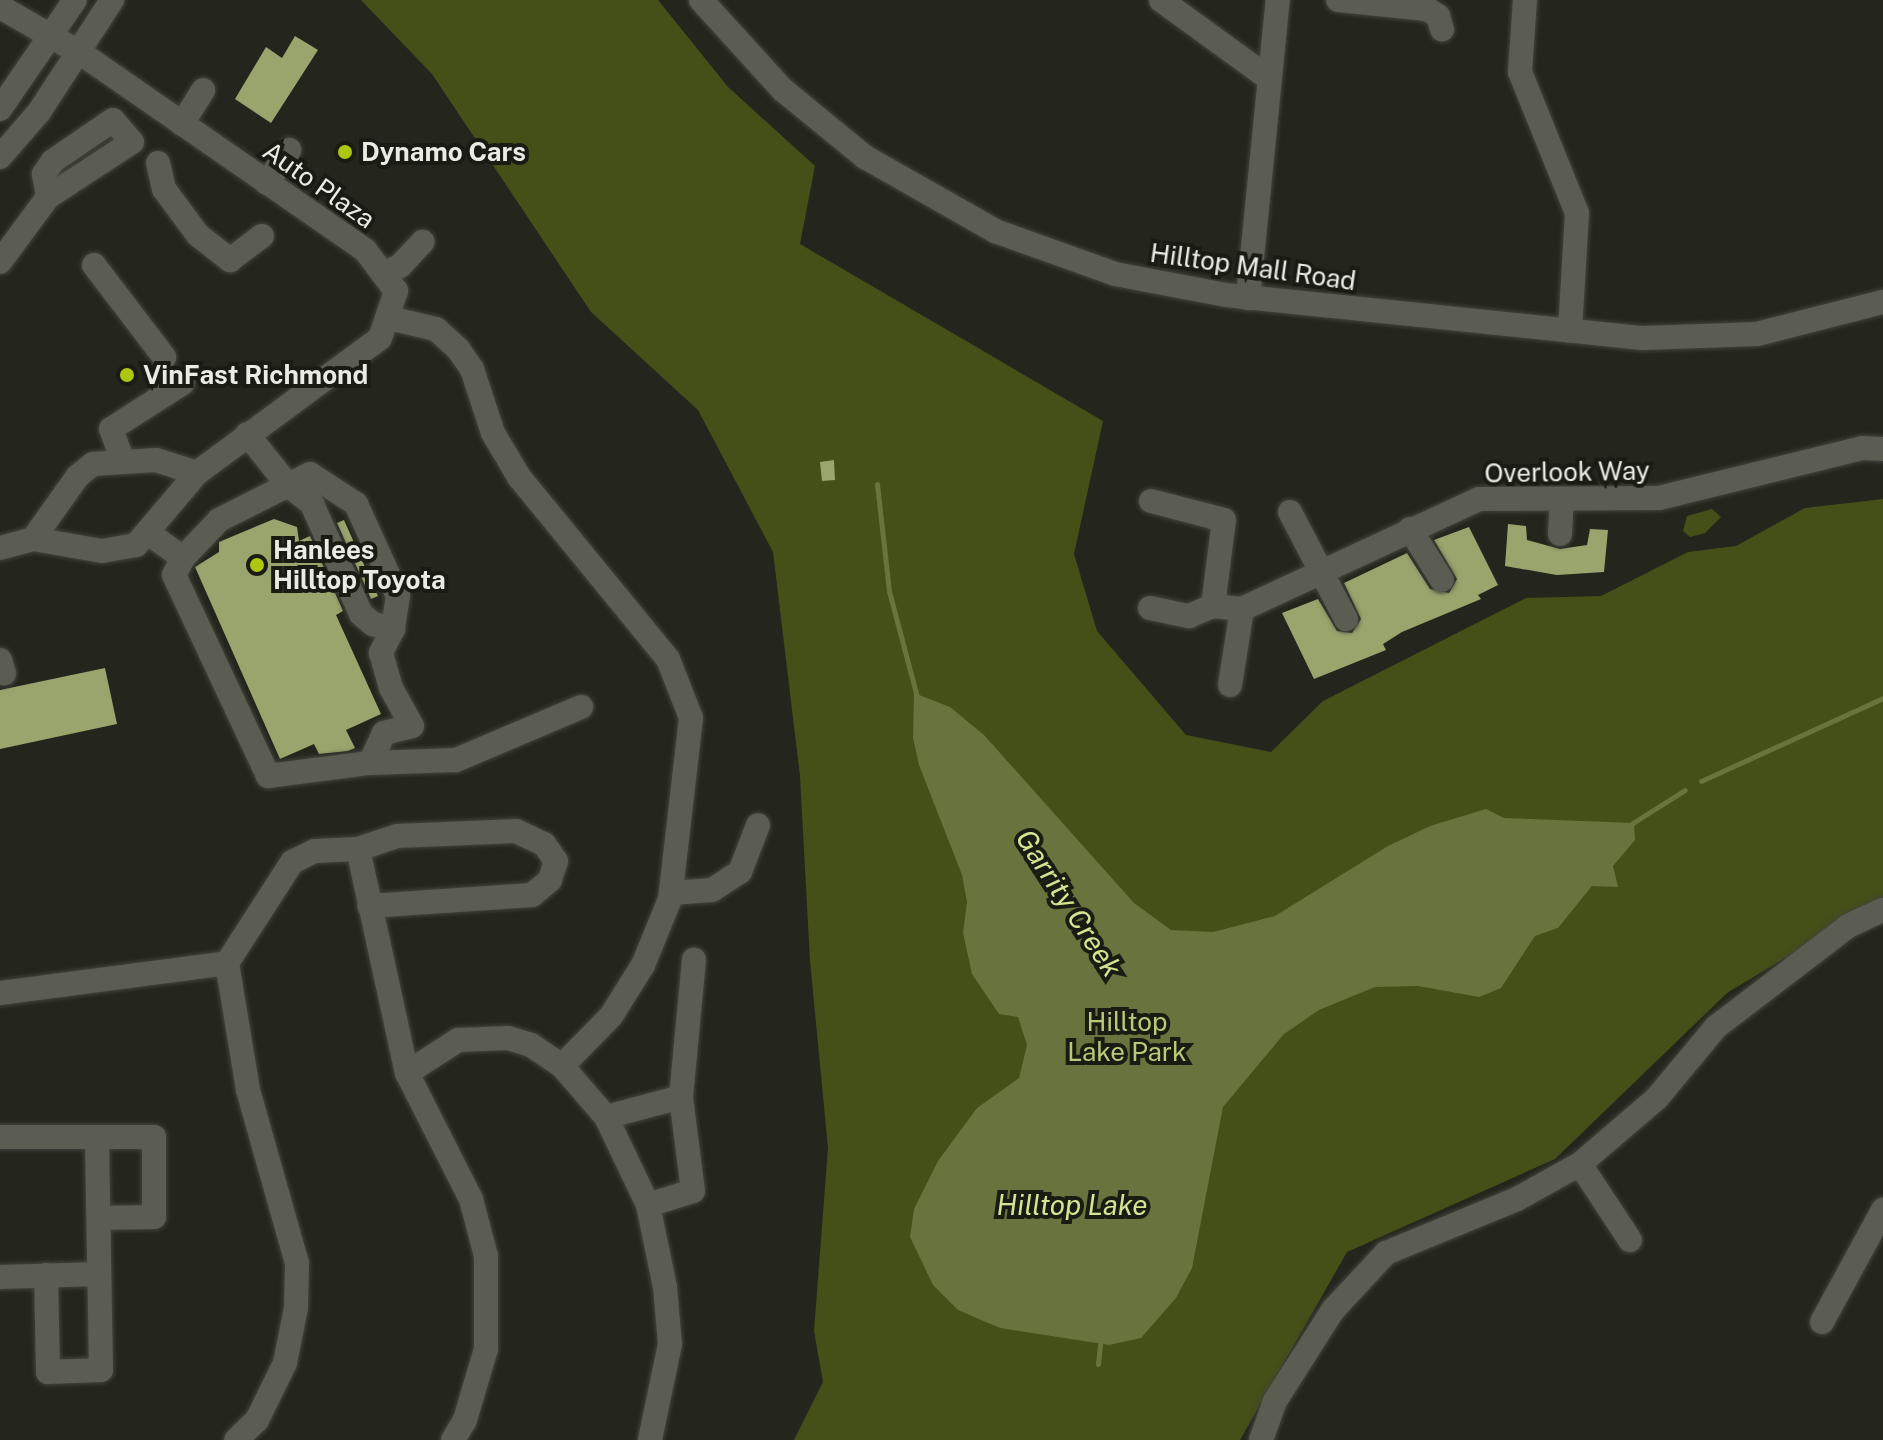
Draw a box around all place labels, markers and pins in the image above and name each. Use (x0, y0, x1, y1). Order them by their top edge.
place label: Dynamo Cars (361, 136, 526, 168)
marker: Dynamo Cars (336, 143, 354, 161)
place label: VinFast Richmond (143, 359, 368, 391)
marker: VinFast Richmond (118, 366, 136, 384)
place label: Hanlees Hilltop Toyota (273, 534, 446, 596)
marker: Hanlees Hilltop Toyota (248, 556, 266, 574)

